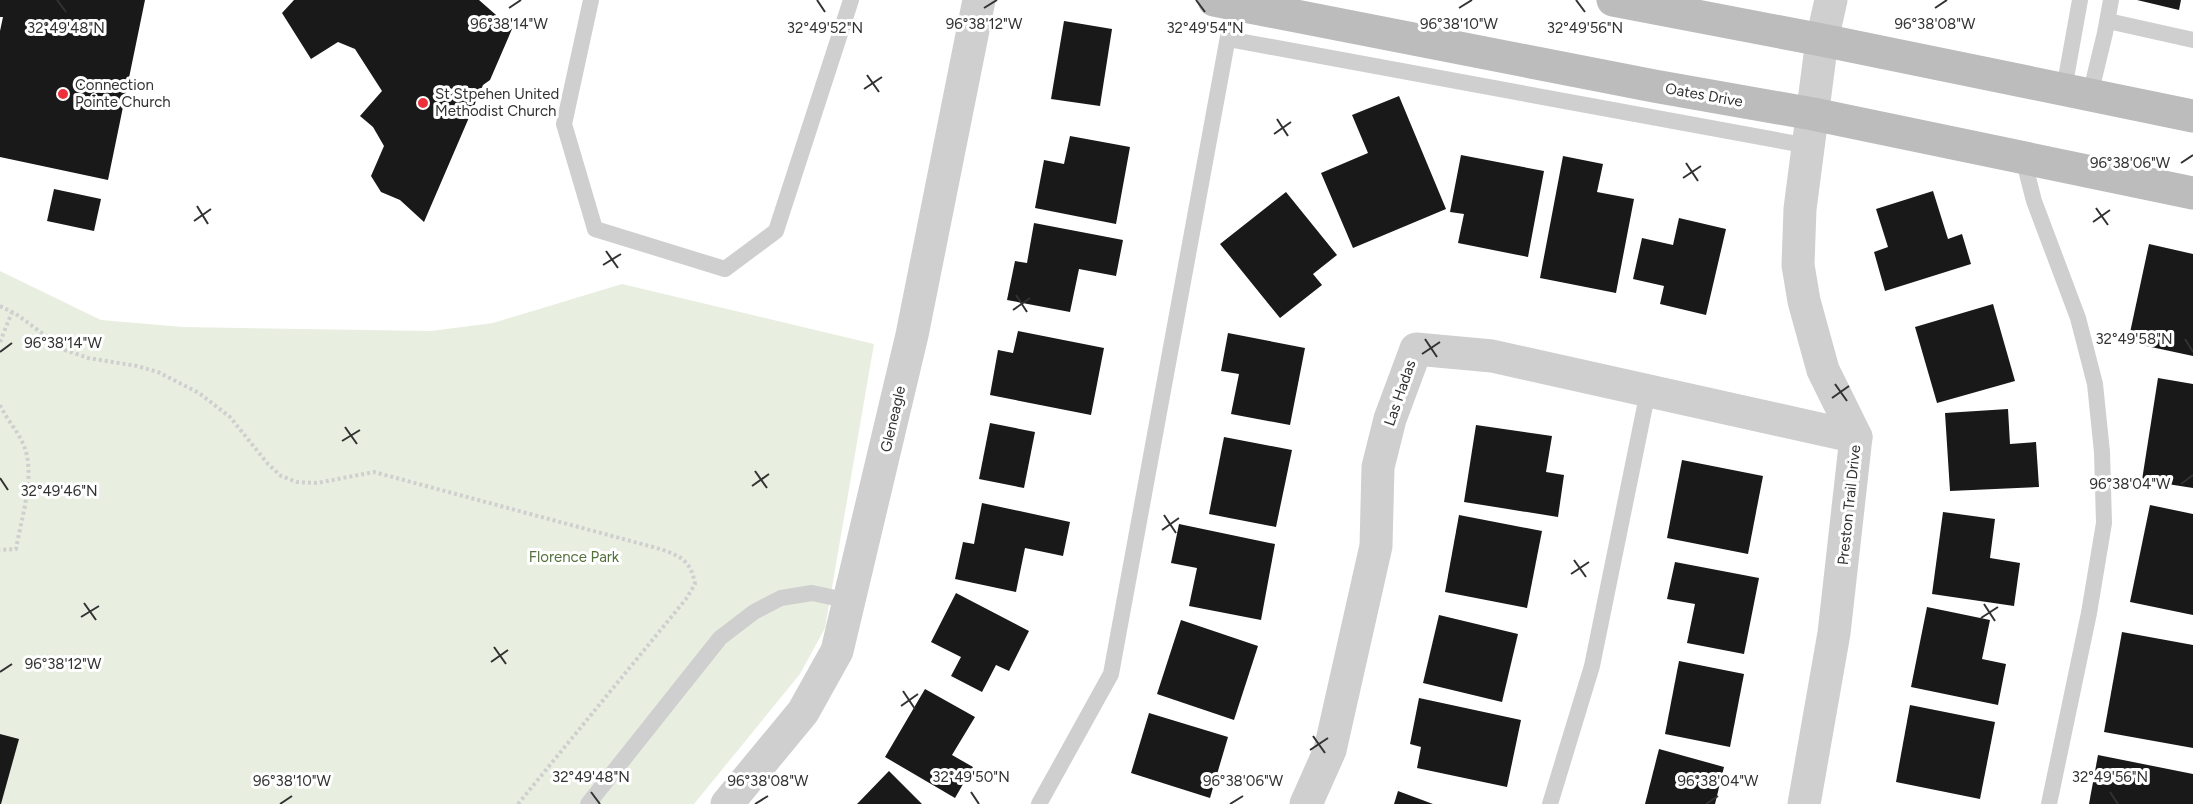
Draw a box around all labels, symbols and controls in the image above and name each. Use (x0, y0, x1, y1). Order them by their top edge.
text: 96°38'14"W (470, 15, 548, 33)
text: 96°38'12"W (946, 15, 1023, 33)
text: 96°38'10"W (1420, 15, 1499, 33)
text: 96°38'08"W (1895, 15, 1976, 33)
text: 32°49'48"N (27, 19, 105, 37)
text: 32°49'52"N (787, 19, 863, 37)
text: 32°49'54"N (1166, 19, 1244, 37)
text: 32°49'56"N (1547, 19, 1623, 37)
place label: Connection Pointe Church (75, 76, 171, 111)
street label: Oates Drive (1664, 79, 1744, 111)
place label: St Stpehen United Methodist Church (435, 85, 559, 120)
marker: Connection Pointe Church (56, 87, 70, 101)
marker: St Stpehen United Methodist Church (416, 96, 430, 110)
text: 96°38'06"W (2090, 154, 2171, 172)
text: 32°49'58"N (2095, 330, 2173, 348)
text: 96°38'14"W (24, 334, 102, 352)
street label: Las Hadas (1380, 358, 1420, 428)
street label: Gleneagle (877, 384, 909, 454)
street label: Preston Trail Drive (1834, 444, 1864, 566)
text: 96°38'04"W (2089, 475, 2171, 493)
text: 32°49'46"N (20, 482, 98, 500)
park label: Florence Park (529, 548, 620, 566)
text: 96°38'12"W (25, 655, 102, 673)
text: 32°49'48"N (552, 768, 630, 786)
text: 32°49'50"N (932, 768, 1010, 786)
text: 32°49'56"N (2072, 768, 2148, 786)
text: 96°38'10"W (253, 772, 332, 790)
text: 96°38'08"W (728, 772, 809, 790)
text: 96°38'06"W (1203, 772, 1284, 790)
text: 96°38'04"W (1677, 772, 1759, 790)

